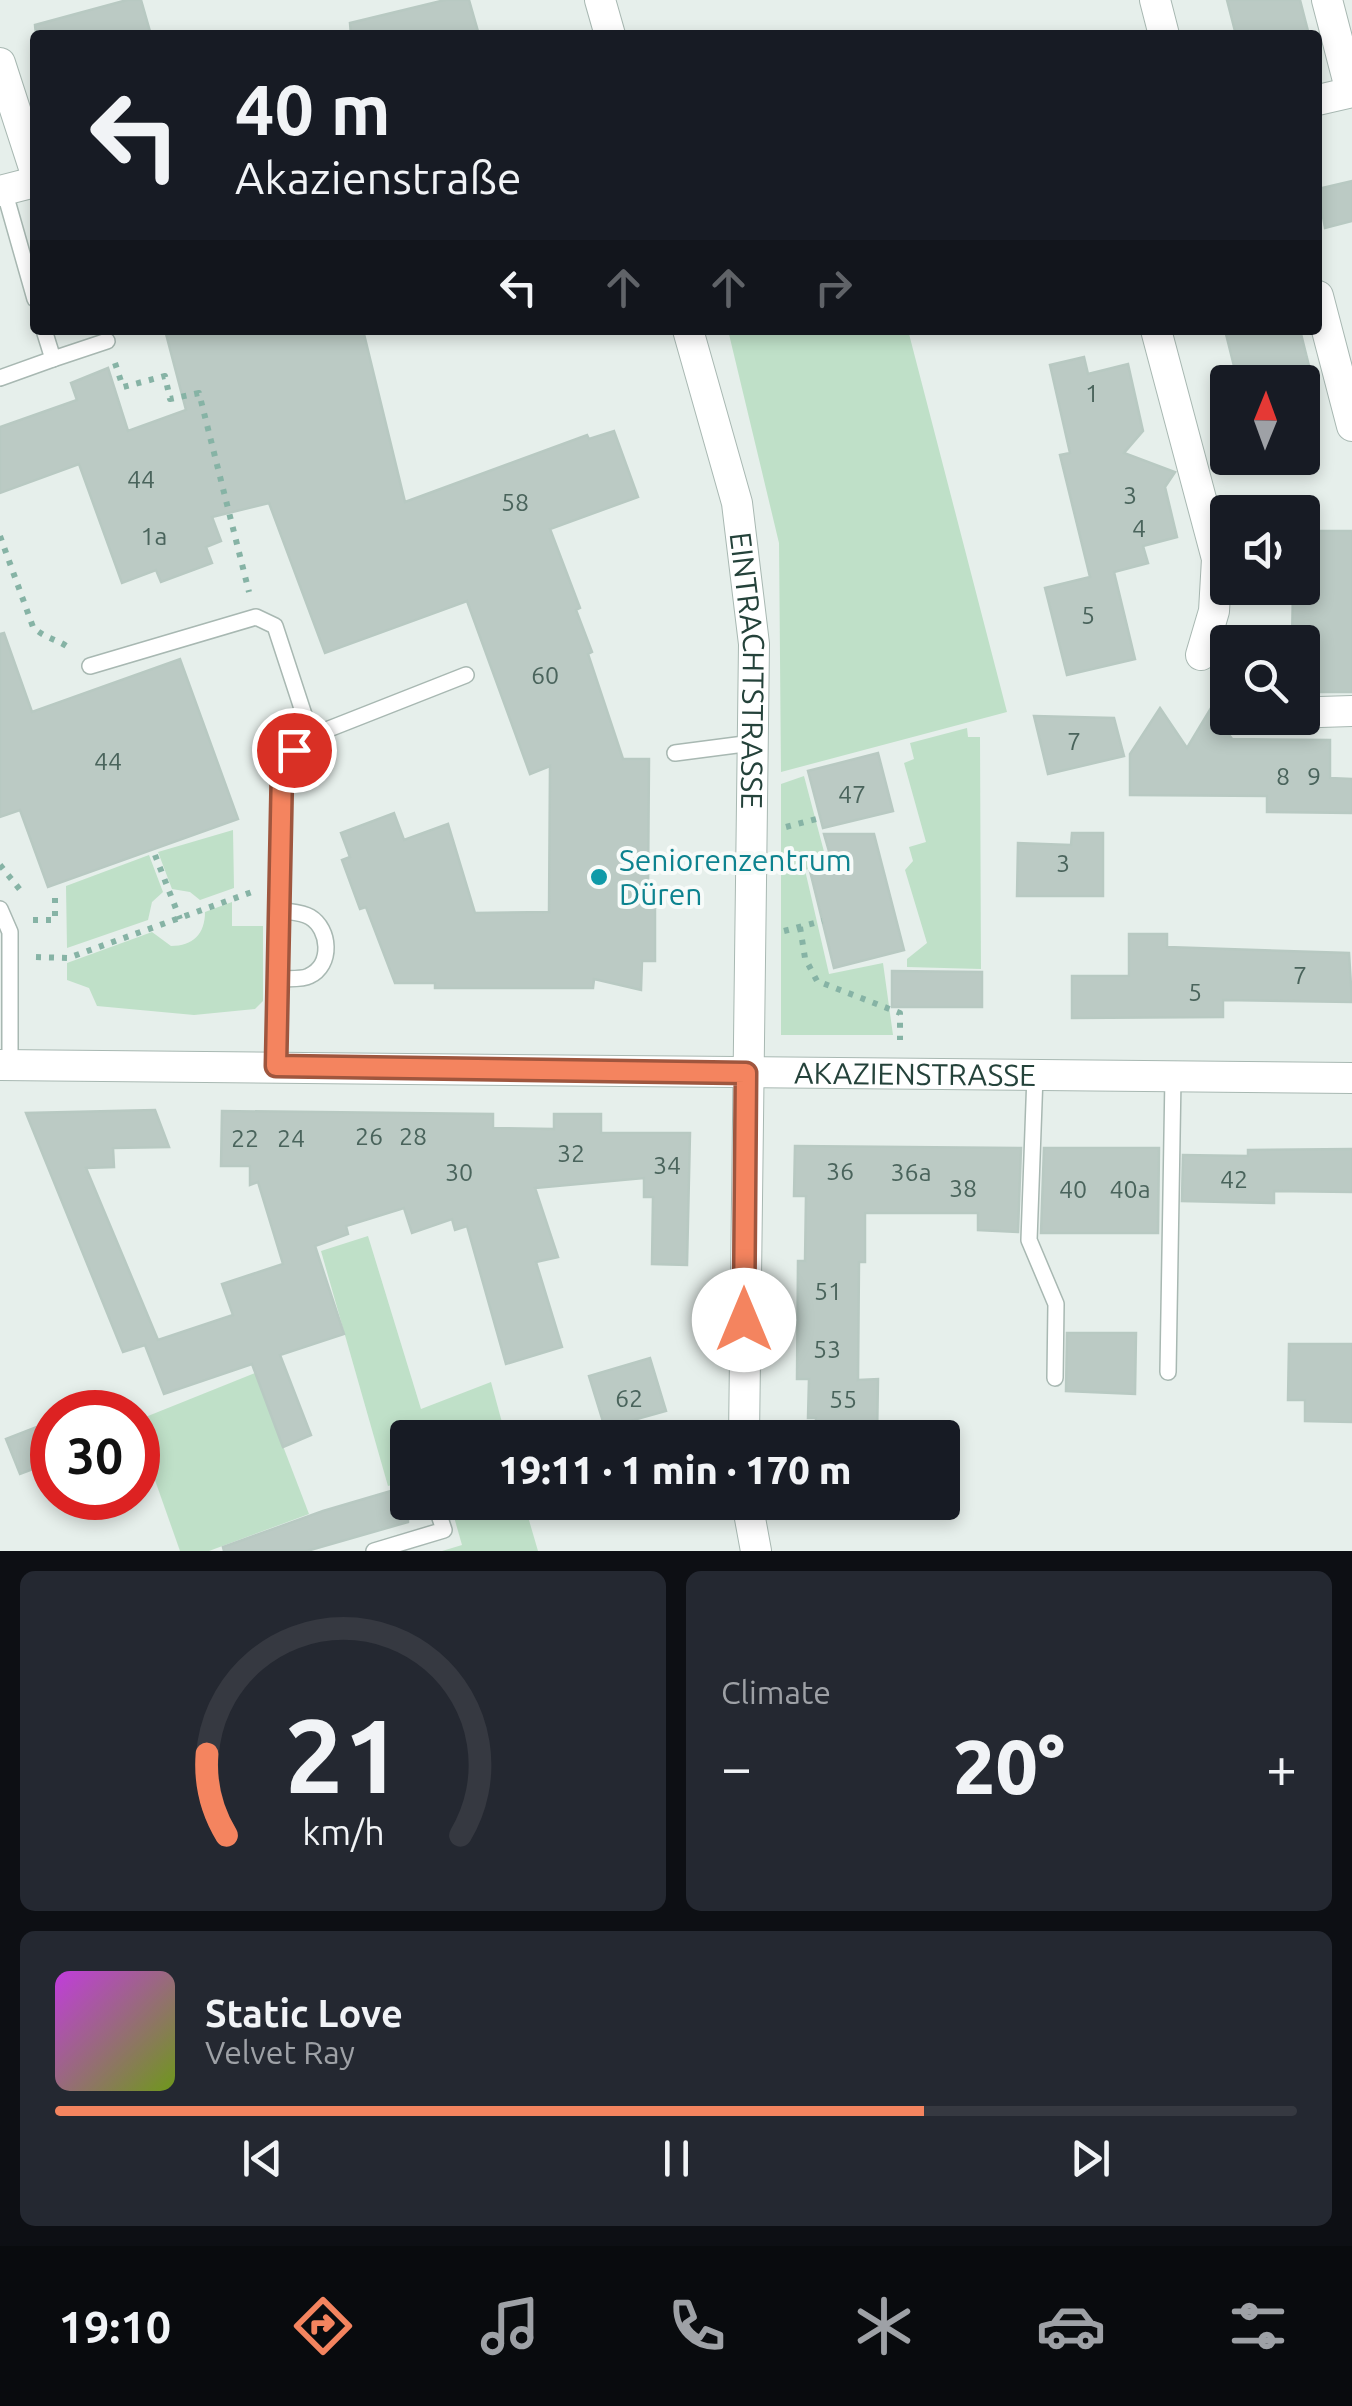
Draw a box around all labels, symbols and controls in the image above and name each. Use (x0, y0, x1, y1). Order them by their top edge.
icon: left (70, 70, 200, 200)
text: 40 m (235, 70, 391, 148)
text: Akazienstraße (235, 152, 522, 203)
icon: left (491, 260, 546, 315)
icon: ahead (596, 260, 651, 315)
icon: ahead (701, 260, 756, 315)
icon: right (806, 260, 861, 315)
north arrow (1210, 365, 1320, 475)
map controls (1210, 365, 1320, 735)
house number: 1 (1085, 379, 1099, 407)
house number: 44 (127, 465, 155, 493)
house number: 3 (1123, 481, 1137, 509)
house number: 58 (501, 488, 529, 516)
button: sound (1210, 495, 1320, 605)
house number: 4 (1132, 514, 1146, 542)
house number: 1a (141, 522, 167, 550)
street label: EINTRACHTSTRASSE (724, 530, 772, 809)
house number: 5 (1081, 601, 1095, 629)
button: search (1210, 625, 1320, 735)
house number: 60 (531, 661, 559, 689)
pin (252, 708, 337, 793)
icon: arrive (267, 723, 322, 778)
house number: 7 (1067, 727, 1081, 755)
house number: 44 (94, 747, 122, 775)
house number: 8 (1276, 762, 1290, 790)
house number: 9 (1307, 762, 1321, 790)
house number: 47 (838, 780, 866, 808)
place label: Seniorenzentrum Düren (619, 843, 852, 911)
house number: 3 (1056, 849, 1070, 877)
marker: Seniorenzentrum Düren (588, 866, 610, 888)
house number: 7 (1293, 961, 1307, 989)
house number: 5 (1188, 978, 1202, 1006)
street label: AKAZIENSTRASSE (794, 1056, 1036, 1092)
house number: 26 (355, 1122, 383, 1150)
house number: 28 (399, 1122, 427, 1150)
house number: 22 (231, 1124, 259, 1152)
house number: 24 (277, 1124, 305, 1152)
house number: 32 (557, 1139, 585, 1167)
house number: 34 (653, 1151, 681, 1179)
house number: 36 (826, 1157, 854, 1185)
house number: 30 (445, 1158, 473, 1186)
house number: 36a (890, 1158, 932, 1186)
house number: 42 (1220, 1165, 1248, 1193)
house number: 38 (949, 1174, 977, 1202)
house number: 40 (1059, 1175, 1087, 1203)
house number: 40a (1109, 1175, 1151, 1203)
position arrow (692, 1268, 796, 1372)
house number: 51 (814, 1277, 842, 1305)
house number: 53 (813, 1335, 841, 1363)
house number: 62 (615, 1384, 643, 1412)
house number: 55 (829, 1385, 857, 1413)
speed limit sign: 30 (30, 1390, 160, 1520)
text: 19:11 · 1 min · 170 m (498, 1449, 852, 1491)
text: Climate (721, 1674, 831, 1710)
text: 21 (284, 1696, 402, 1813)
text: 20° (953, 1724, 1065, 1808)
text: − (721, 1736, 752, 1797)
text: + (1266, 1736, 1297, 1797)
text: km/h (302, 1812, 384, 1852)
text: Static Love (205, 1992, 403, 2034)
text: Velvet Ray (205, 2034, 355, 2070)
icon: previous (235, 2131, 290, 2186)
icon: pause (649, 2131, 704, 2186)
icon: next (1063, 2131, 1118, 2186)
icon: directions (288, 2291, 358, 2361)
icon: music (475, 2291, 545, 2361)
icon: phone (662, 2291, 732, 2361)
icon: climate (849, 2291, 919, 2361)
icon: car (1036, 2291, 1106, 2361)
icon: filters (1223, 2291, 1293, 2361)
text: 19:10 (59, 2301, 171, 2352)

